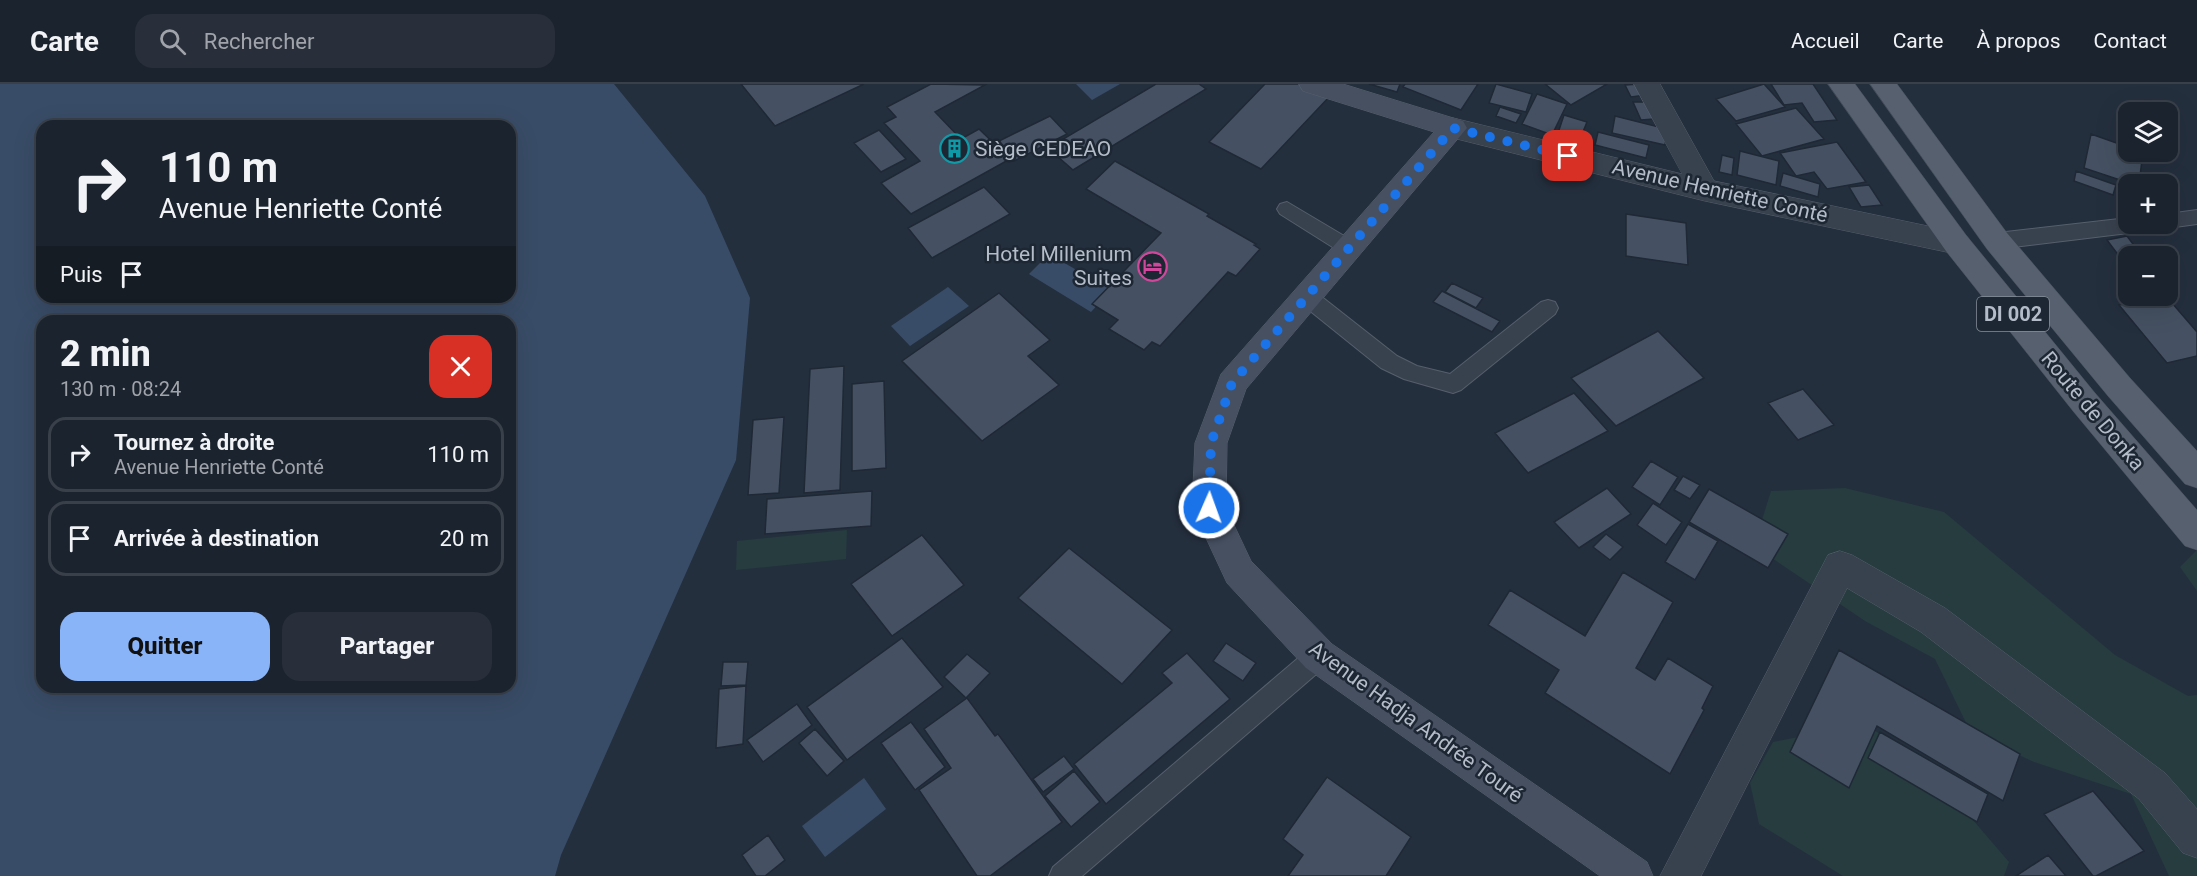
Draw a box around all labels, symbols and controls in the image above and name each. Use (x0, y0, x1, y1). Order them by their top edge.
search box (135, 14, 555, 68)
text: Carte (30, 25, 99, 58)
icon: search (156, 25, 189, 58)
text: Rechercher (204, 29, 314, 54)
text: Accueil (1791, 29, 1860, 53)
text: Carte (1893, 29, 1943, 53)
text: À propos (1976, 29, 2061, 53)
text: Contact (2094, 29, 2167, 53)
map controls (2118, 102, 2178, 306)
button: layers (2118, 102, 2178, 162)
pin (1542, 130, 1593, 181)
building icon: Siège CEDEAO (938, 133, 970, 165)
place label: Siège CEDEAO (975, 137, 1111, 161)
icon: arrive (1551, 139, 1584, 172)
text: 110 m (159, 143, 278, 192)
icon: right (60, 144, 138, 222)
street label: Avenue Henriette Conté (1610, 155, 1830, 227)
button: + (2118, 174, 2178, 234)
text: Avenue Henriette Conté (159, 193, 442, 225)
place label: Hotel Millenium Suites (985, 242, 1132, 290)
button: − (2118, 246, 2178, 306)
hotel icon: Hotel Millenium Suites (1137, 250, 1169, 282)
icon: arrive (115, 258, 148, 291)
text: Puis (60, 262, 103, 287)
road number: DI 002 (1977, 297, 2049, 331)
text: 2 min (60, 333, 151, 375)
button: close (429, 335, 492, 398)
street label: Route de Donka (2036, 347, 2150, 475)
text: 130 m · 08:24 (60, 377, 181, 401)
text: Tournez à droite (114, 430, 274, 455)
icon: right (63, 438, 96, 471)
text: 110 m (427, 442, 489, 467)
text: Avenue Henriette Conté (114, 455, 324, 479)
position arrow (1177, 476, 1241, 540)
icon: arrive (63, 522, 96, 555)
text: Arrivée à destination (114, 526, 319, 551)
text: 20 m (440, 526, 489, 551)
button: Quitter (60, 612, 270, 681)
button: Partager (282, 612, 492, 681)
street label: Avenue Hadja Andrée Touré (1305, 636, 1527, 808)

